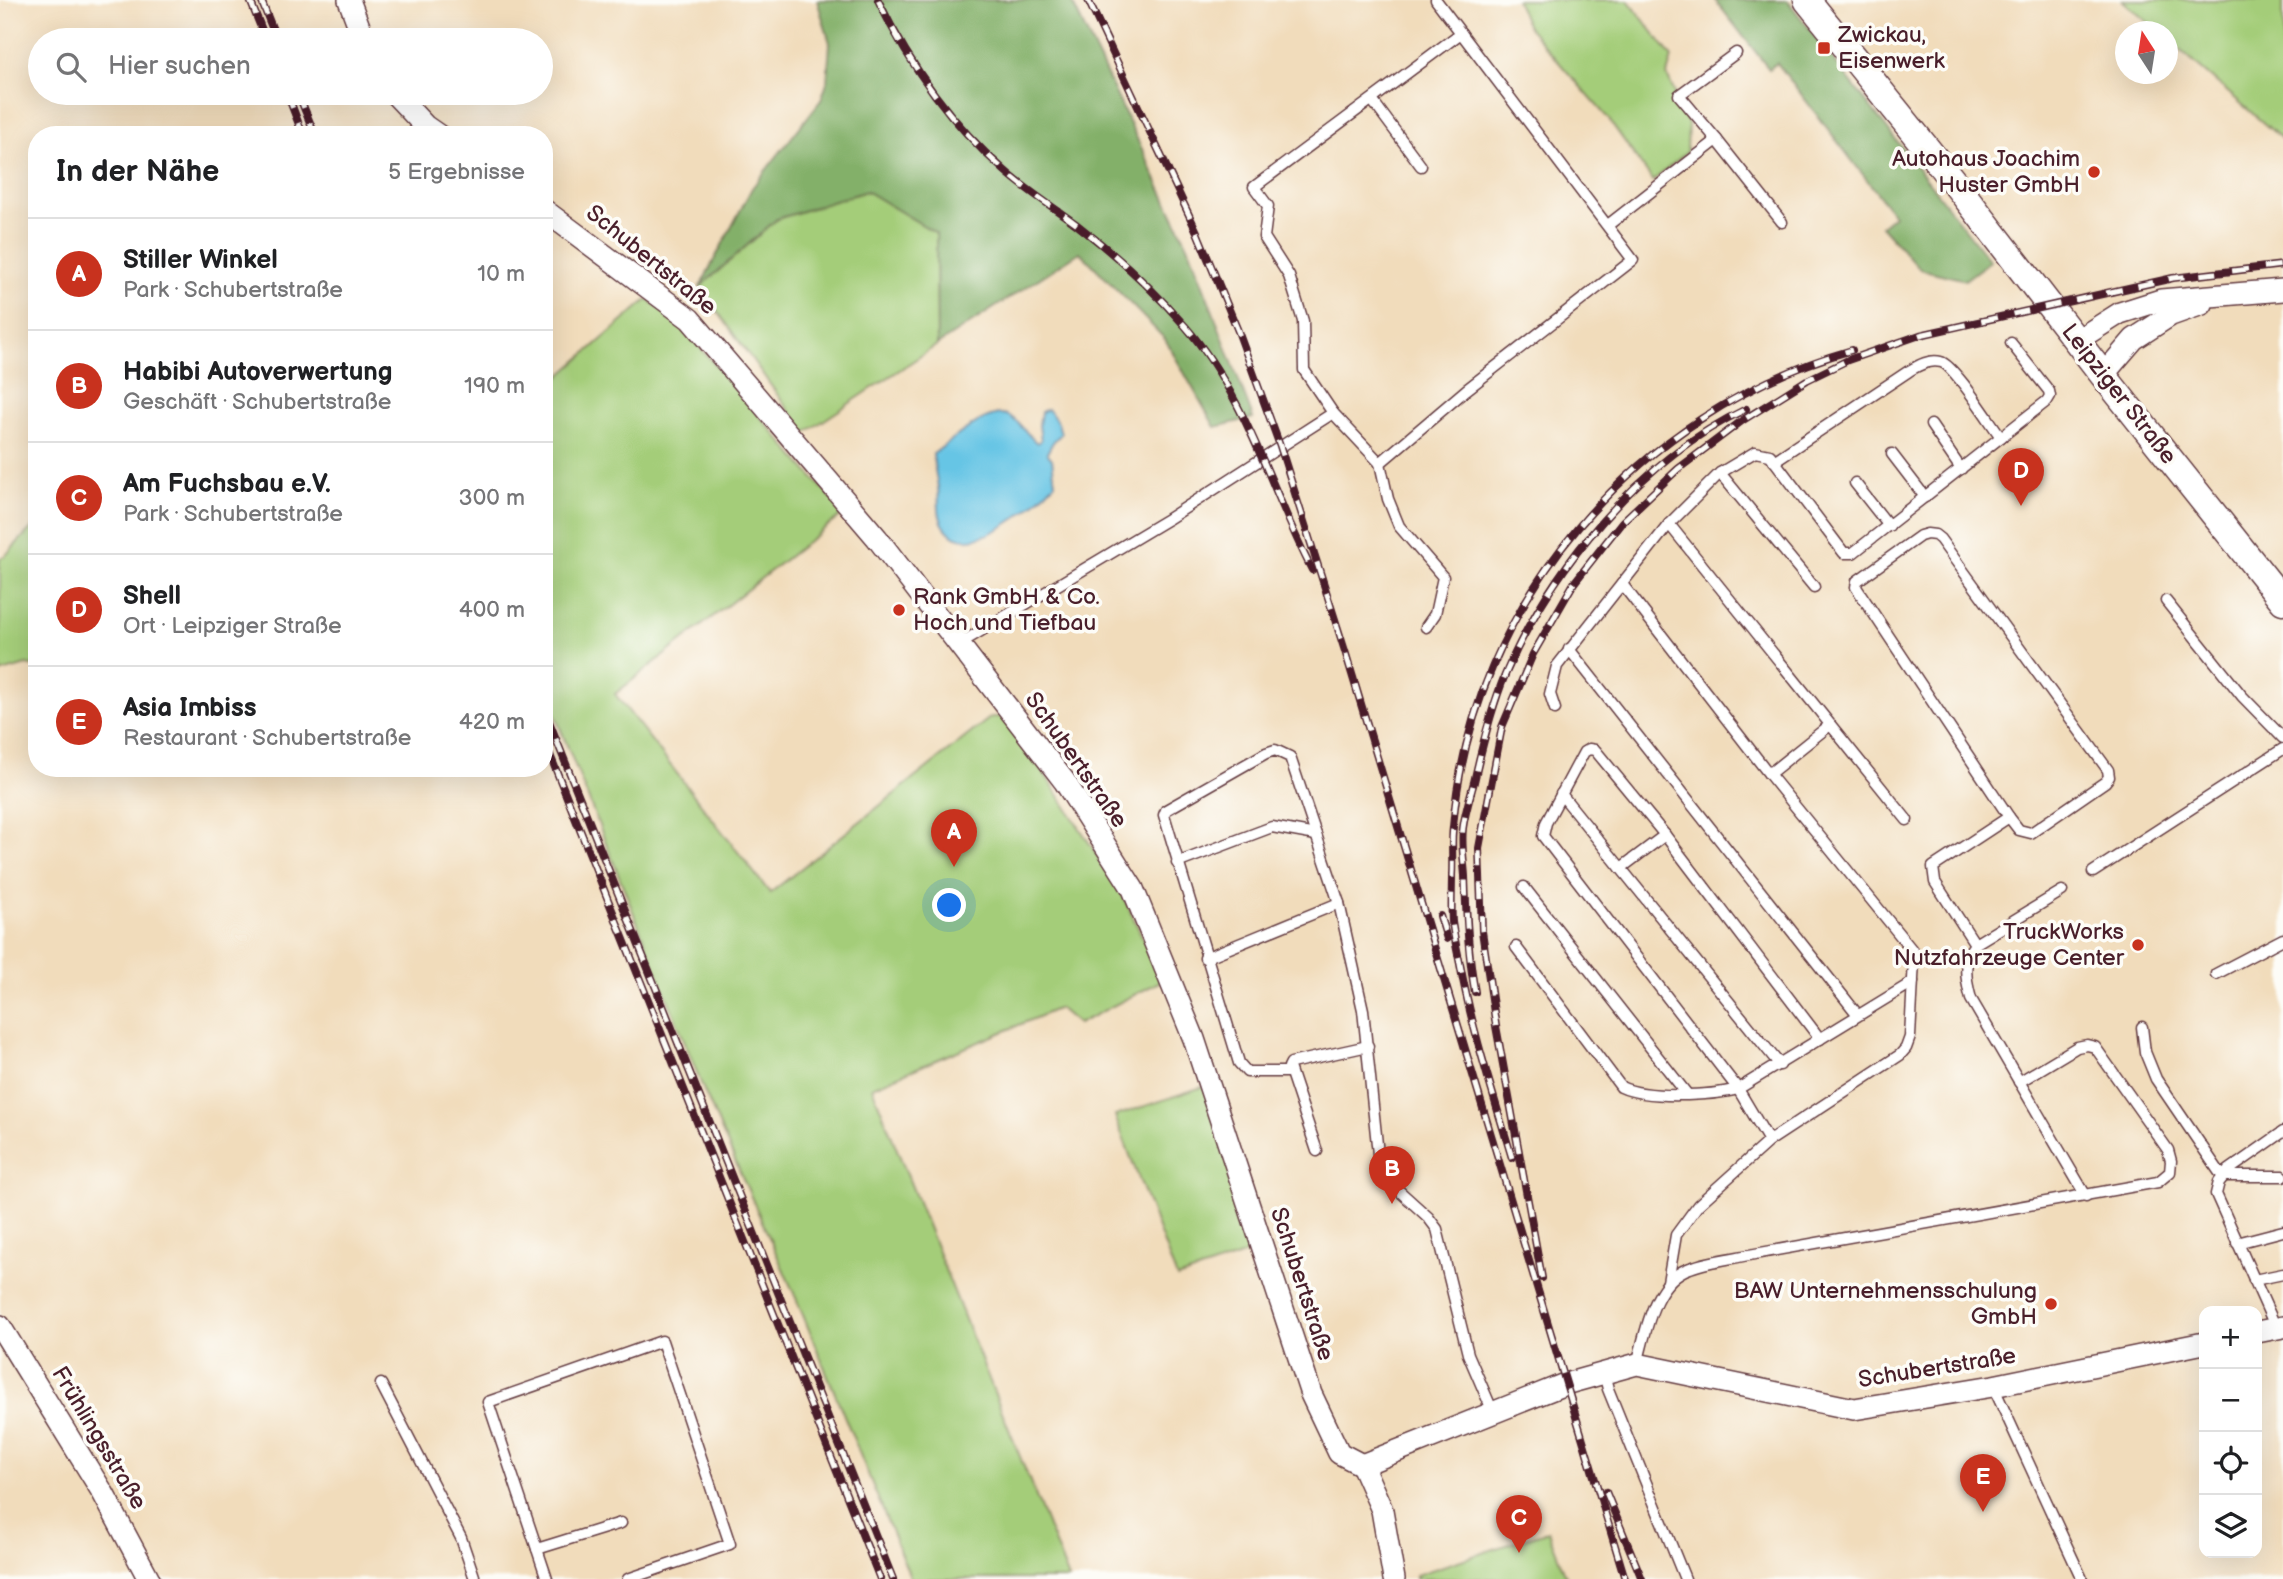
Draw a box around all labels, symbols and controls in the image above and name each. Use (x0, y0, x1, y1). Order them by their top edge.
place label: Zwickau, Eisenwerk (1837, 21, 1946, 75)
north arrow (2115, 21, 2178, 84)
search box (28, 28, 553, 105)
marker: Zwickau, Eisenwerk (1816, 40, 1832, 56)
icon: search (52, 48, 90, 86)
text: Hier suchen (108, 51, 251, 82)
place label: Autohaus Joachim Huster GmbH (1892, 145, 2080, 199)
text: In der Nähe (56, 154, 219, 190)
text: 5 Ergebnisse (388, 158, 525, 186)
marker: Autohaus Joachim Huster GmbH (2086, 164, 2102, 180)
street label: Schubertstraße (580, 199, 722, 321)
text: Stiller Winkel (123, 245, 278, 276)
text: A (72, 260, 86, 288)
text: 10 m (477, 260, 525, 288)
text: Park · Schubertstraße (123, 276, 343, 304)
street label: Leipziger Straße (2056, 318, 2182, 470)
text: Habibi Autoverwertung (123, 357, 393, 388)
text: B (71, 372, 87, 400)
text: 190 m (464, 372, 525, 400)
text: Geschäft · Schubertstraße (123, 388, 391, 416)
pin: D (1998, 448, 2044, 506)
text: Am Fuchsbau e.V. (123, 469, 331, 500)
text: C (71, 484, 87, 512)
text: 300 m (459, 484, 525, 512)
text: Park · Schubertstraße (123, 500, 343, 528)
text: Shell (123, 581, 181, 612)
place label: Rank GmbH & Co. Hoch und Tiefbau (913, 583, 1100, 637)
text: D (71, 596, 87, 624)
text: 400 m (459, 596, 525, 624)
marker: Rank GmbH & Co. Hoch und Tiefbau (891, 602, 907, 618)
text: Ort · Leipziger Straße (123, 612, 342, 640)
street label: Schubertstraße (1019, 687, 1133, 833)
text: Asia Imbiss (123, 693, 257, 724)
text: E (72, 708, 86, 736)
text: 420 m (459, 708, 525, 736)
text: Restaurant · Schubertstraße (123, 724, 411, 752)
pin: A (931, 809, 977, 867)
your location (932, 888, 966, 922)
place label: TruckWorks Nutzfahrzeuge Center (1894, 918, 2125, 972)
marker: TruckWorks Nutzfahrzeuge Center (2130, 937, 2146, 953)
pin: B (1369, 1146, 1415, 1204)
street label: Schubertstraße (1264, 1204, 1340, 1364)
place label: BAW Unternehmensschulung GmbH (1734, 1277, 2037, 1331)
marker: BAW Unternehmensschulung GmbH (2043, 1296, 2059, 1312)
map controls (2199, 1306, 2262, 1558)
button: + (2199, 1306, 2262, 1369)
street label: Schubertstraße (1856, 1342, 2018, 1394)
street label: Frühlingsstraße (45, 1362, 153, 1514)
button: − (2199, 1369, 2262, 1432)
button: locate (2199, 1432, 2262, 1495)
pin: E (1960, 1454, 2006, 1512)
pin: C (1496, 1495, 1542, 1553)
button: layers (2199, 1495, 2262, 1558)

